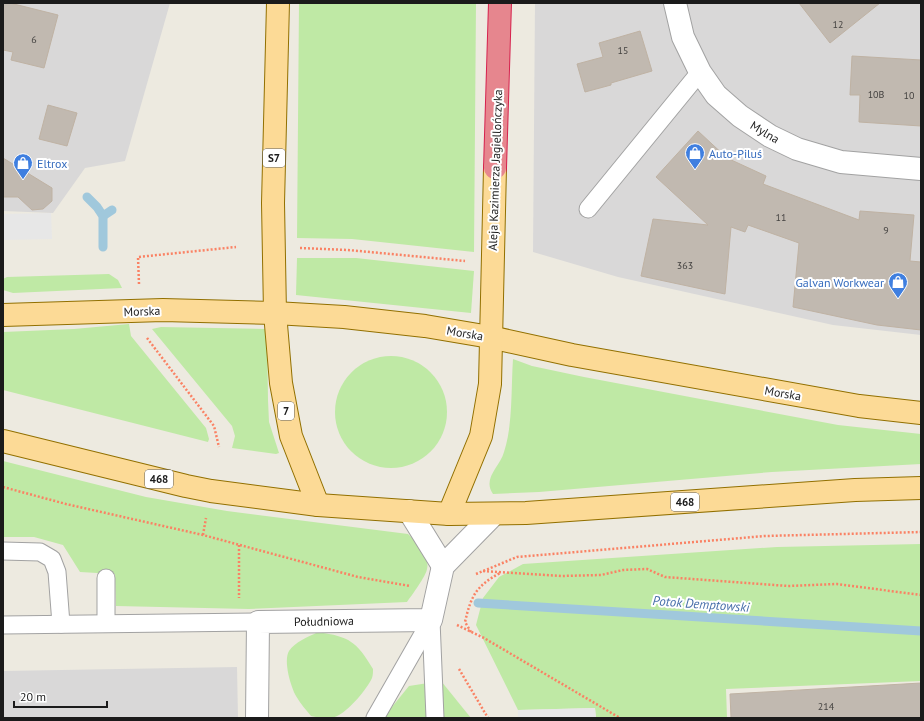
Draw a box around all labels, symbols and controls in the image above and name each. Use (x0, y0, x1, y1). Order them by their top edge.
house number: 12 (833, 18, 843, 31)
house number: 6 (31, 33, 37, 46)
house number: 15 (618, 44, 628, 57)
house number: 10B (868, 88, 885, 101)
street label: Aleja Kazimierza Jagiellończyka (485, 89, 505, 251)
house number: 10 (904, 89, 915, 102)
street label: Mylna (748, 118, 782, 146)
shop icon: Auto-Piluś (684, 142, 706, 170)
place label: Auto-Piluś (709, 146, 762, 161)
road number: S7 (263, 149, 285, 167)
shop icon: Eltrox (12, 152, 34, 180)
place label: Eltrox (37, 156, 67, 171)
house number: 11 (776, 211, 786, 224)
house number: 9 (883, 224, 889, 237)
house number: 363 (677, 259, 693, 272)
shop icon: Galvan Workwear (887, 271, 909, 299)
place label: Galvan Workwear (795, 275, 884, 290)
street label: Morska (123, 303, 161, 319)
street label: Morska (446, 322, 484, 344)
street label: Morska (764, 382, 802, 404)
road number: 7 (278, 402, 294, 420)
road number: 468 (145, 470, 173, 488)
road number: 468 (671, 493, 699, 511)
water label: Potok Demptowski (652, 592, 751, 616)
street label: Południowa (294, 613, 354, 629)
scale bar (14, 683, 107, 709)
text: 20 m (20, 689, 46, 704)
house number: 214 (818, 700, 835, 713)

